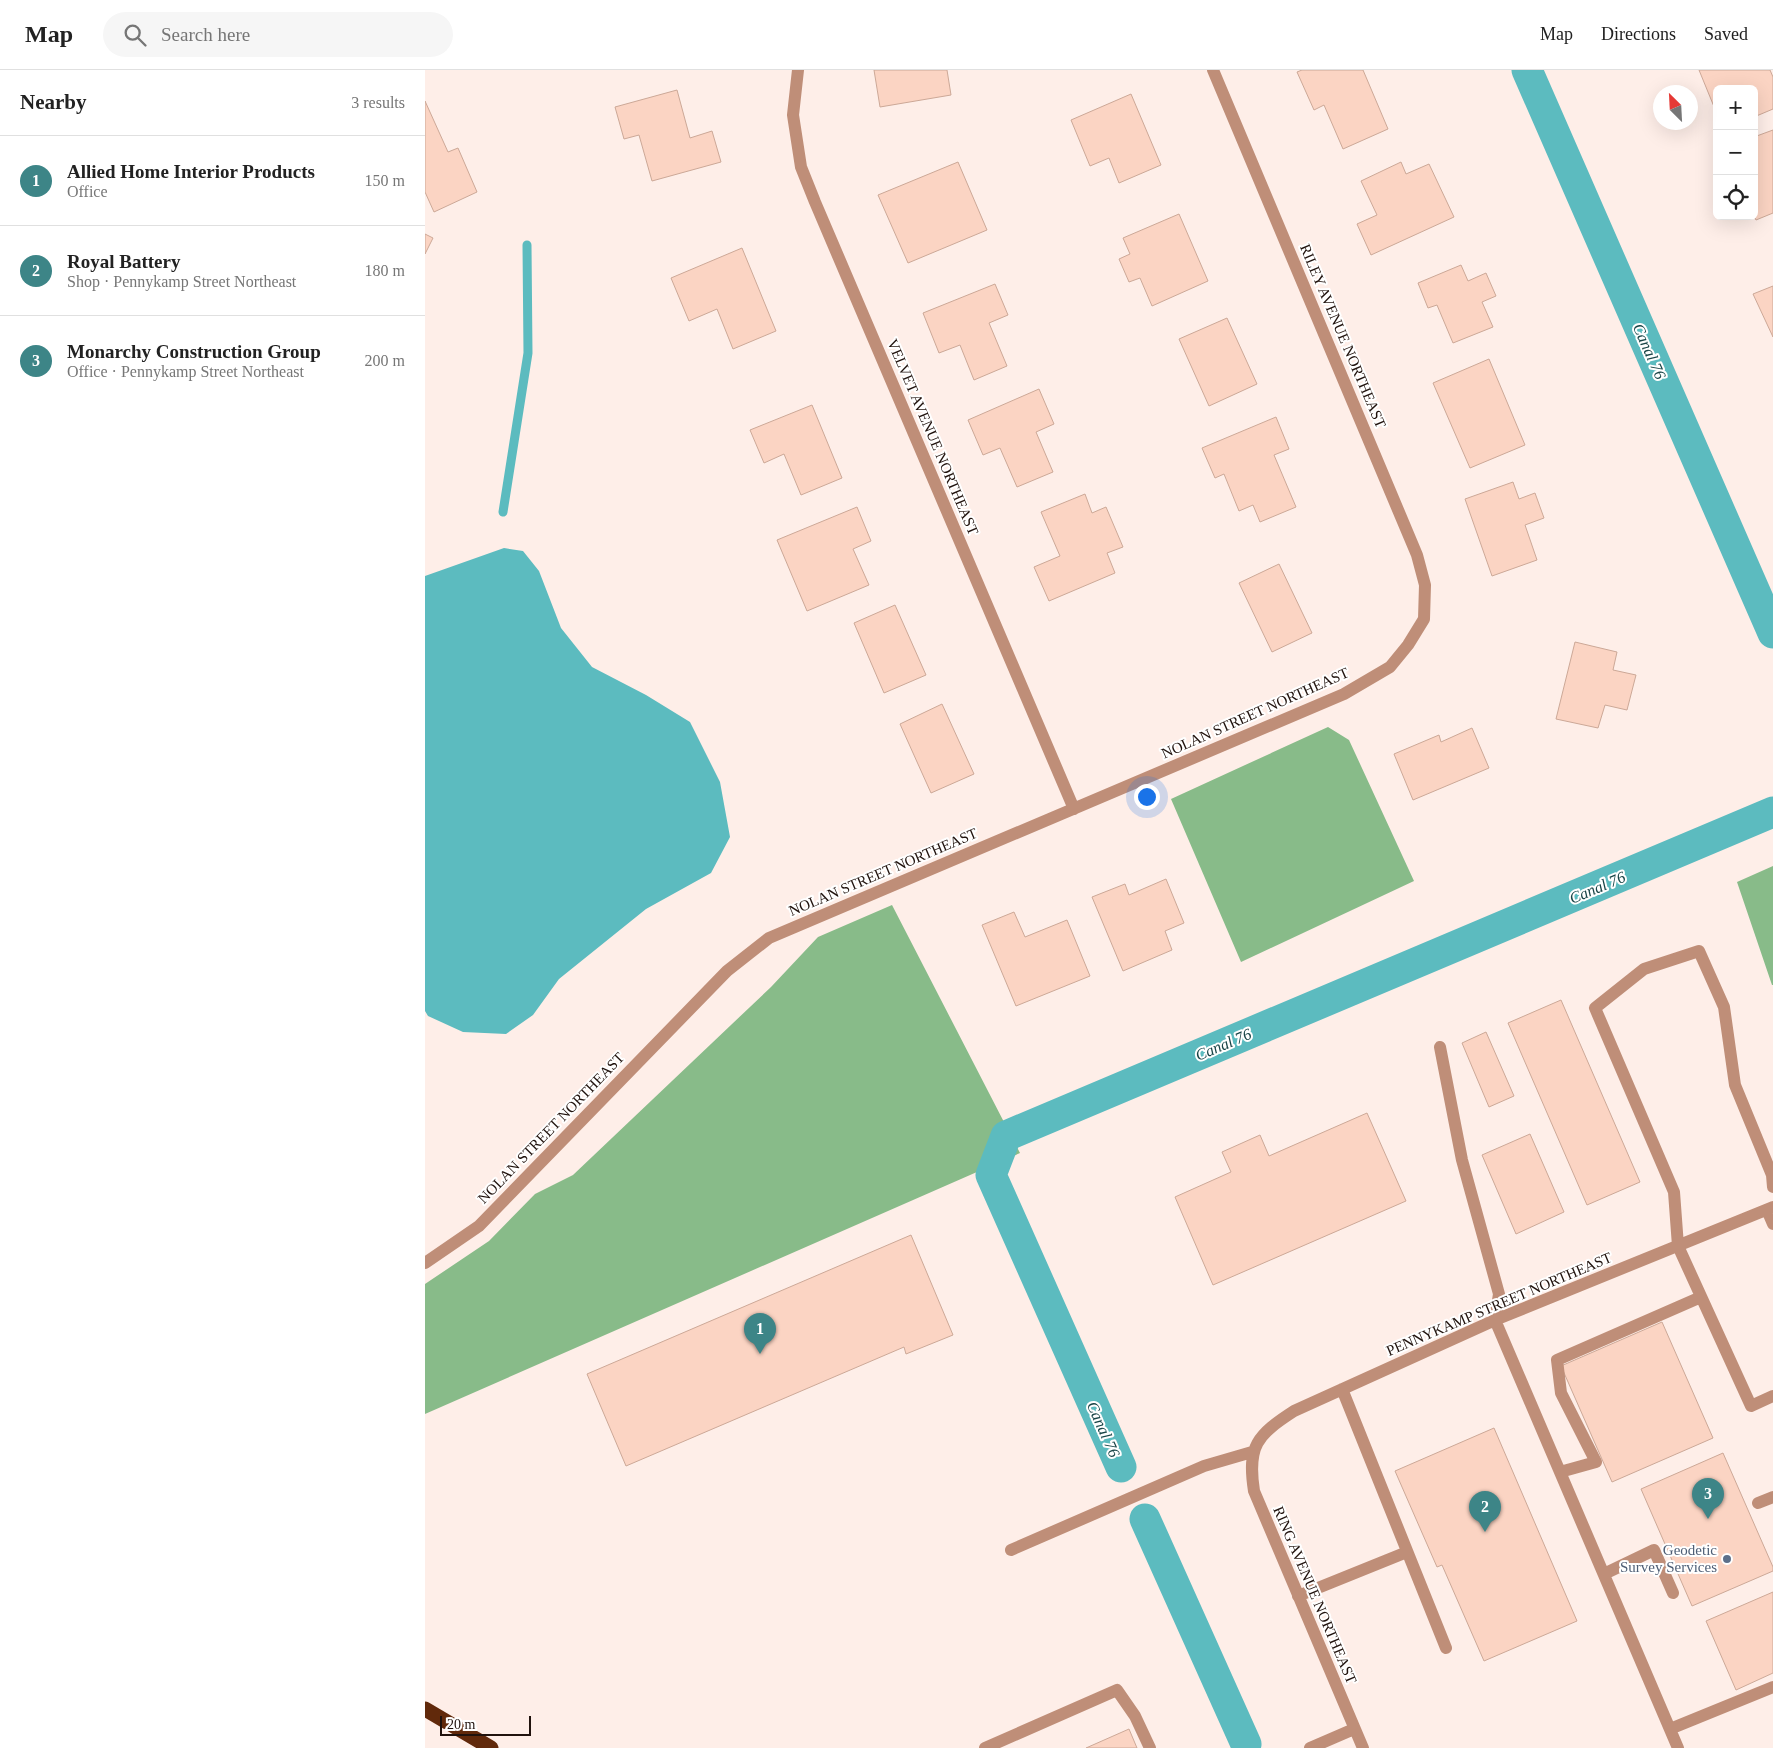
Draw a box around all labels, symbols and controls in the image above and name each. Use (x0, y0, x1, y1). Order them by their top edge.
search box (103, 12, 453, 57)
text: Map (25, 21, 73, 47)
icon: search (121, 21, 149, 49)
text: Search here (161, 24, 250, 45)
text: Map (1540, 24, 1573, 44)
text: Directions (1601, 24, 1676, 44)
text: Saved (1704, 24, 1748, 44)
north arrow (1653, 85, 1698, 130)
map controls (1713, 85, 1758, 220)
button: + (1713, 85, 1758, 130)
text: Nearby (20, 90, 87, 114)
text: 3 results (351, 94, 405, 111)
button: − (1713, 130, 1758, 175)
text: Allied Home Interior Products (67, 161, 315, 182)
text: 1 (32, 172, 40, 189)
text: 150 m (365, 172, 405, 189)
button: locate (1713, 175, 1758, 220)
text: Office (67, 183, 108, 200)
street label: RILEY AVENUE NORTHEAST (1297, 242, 1389, 430)
text: Royal Battery (67, 251, 180, 272)
text: 2 (32, 262, 40, 279)
text: 180 m (365, 262, 405, 279)
text: Shop · Pennykamp Street Northeast (67, 273, 296, 290)
water label: Canal 76 (1630, 321, 1669, 382)
street label: VELVET AVENUE NORTHEAST (884, 337, 982, 537)
text: Monarchy Construction Group (67, 341, 321, 362)
text: 3 (32, 352, 40, 369)
text: 200 m (365, 352, 405, 369)
text: Office · Pennykamp Street Northeast (67, 363, 304, 380)
street label: NOLAN STREET NORTHEAST (1159, 664, 1351, 762)
your location (1134, 784, 1160, 810)
street label: NOLAN STREET NORTHEAST (786, 825, 980, 919)
water label: Canal 76 (1567, 868, 1628, 907)
water label: Canal 76 (1193, 1025, 1254, 1064)
street label: NOLAN STREET NORTHEAST (475, 1049, 627, 1207)
street label: PENNYKAMP STREET NORTHEAST (1384, 1249, 1614, 1359)
pin: 1 (744, 1313, 776, 1354)
water label: Canal 76 (1084, 1399, 1123, 1460)
pin: 3 (1692, 1478, 1724, 1519)
pin: 2 (1469, 1491, 1501, 1532)
street label: RING AVENUE NORTHEAST (1270, 1504, 1360, 1686)
place label: Geodetic Survey Services (1620, 1542, 1717, 1575)
marker: Geodetic Survey Services (1721, 1553, 1733, 1565)
scale bar (440, 1713, 531, 1736)
text: 20 m (447, 1717, 475, 1732)

